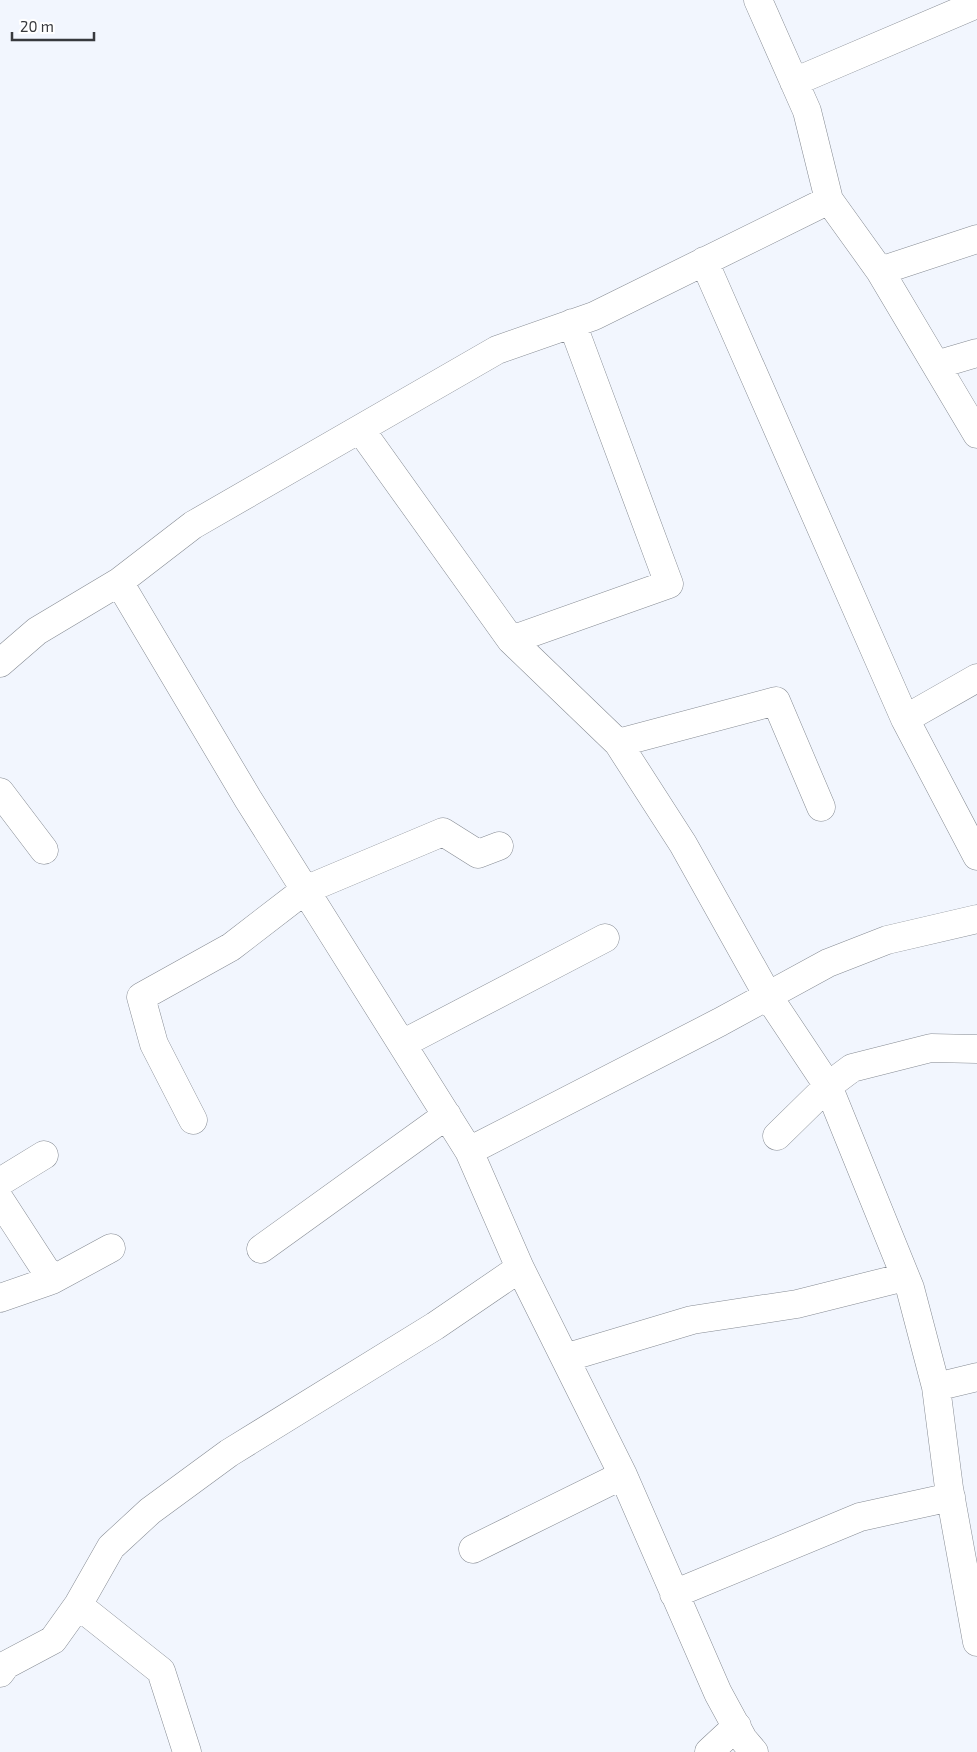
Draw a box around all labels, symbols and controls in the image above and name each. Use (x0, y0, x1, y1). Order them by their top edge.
scale bar (12, 10, 95, 42)
text: 20 m (20, 17, 54, 35)

